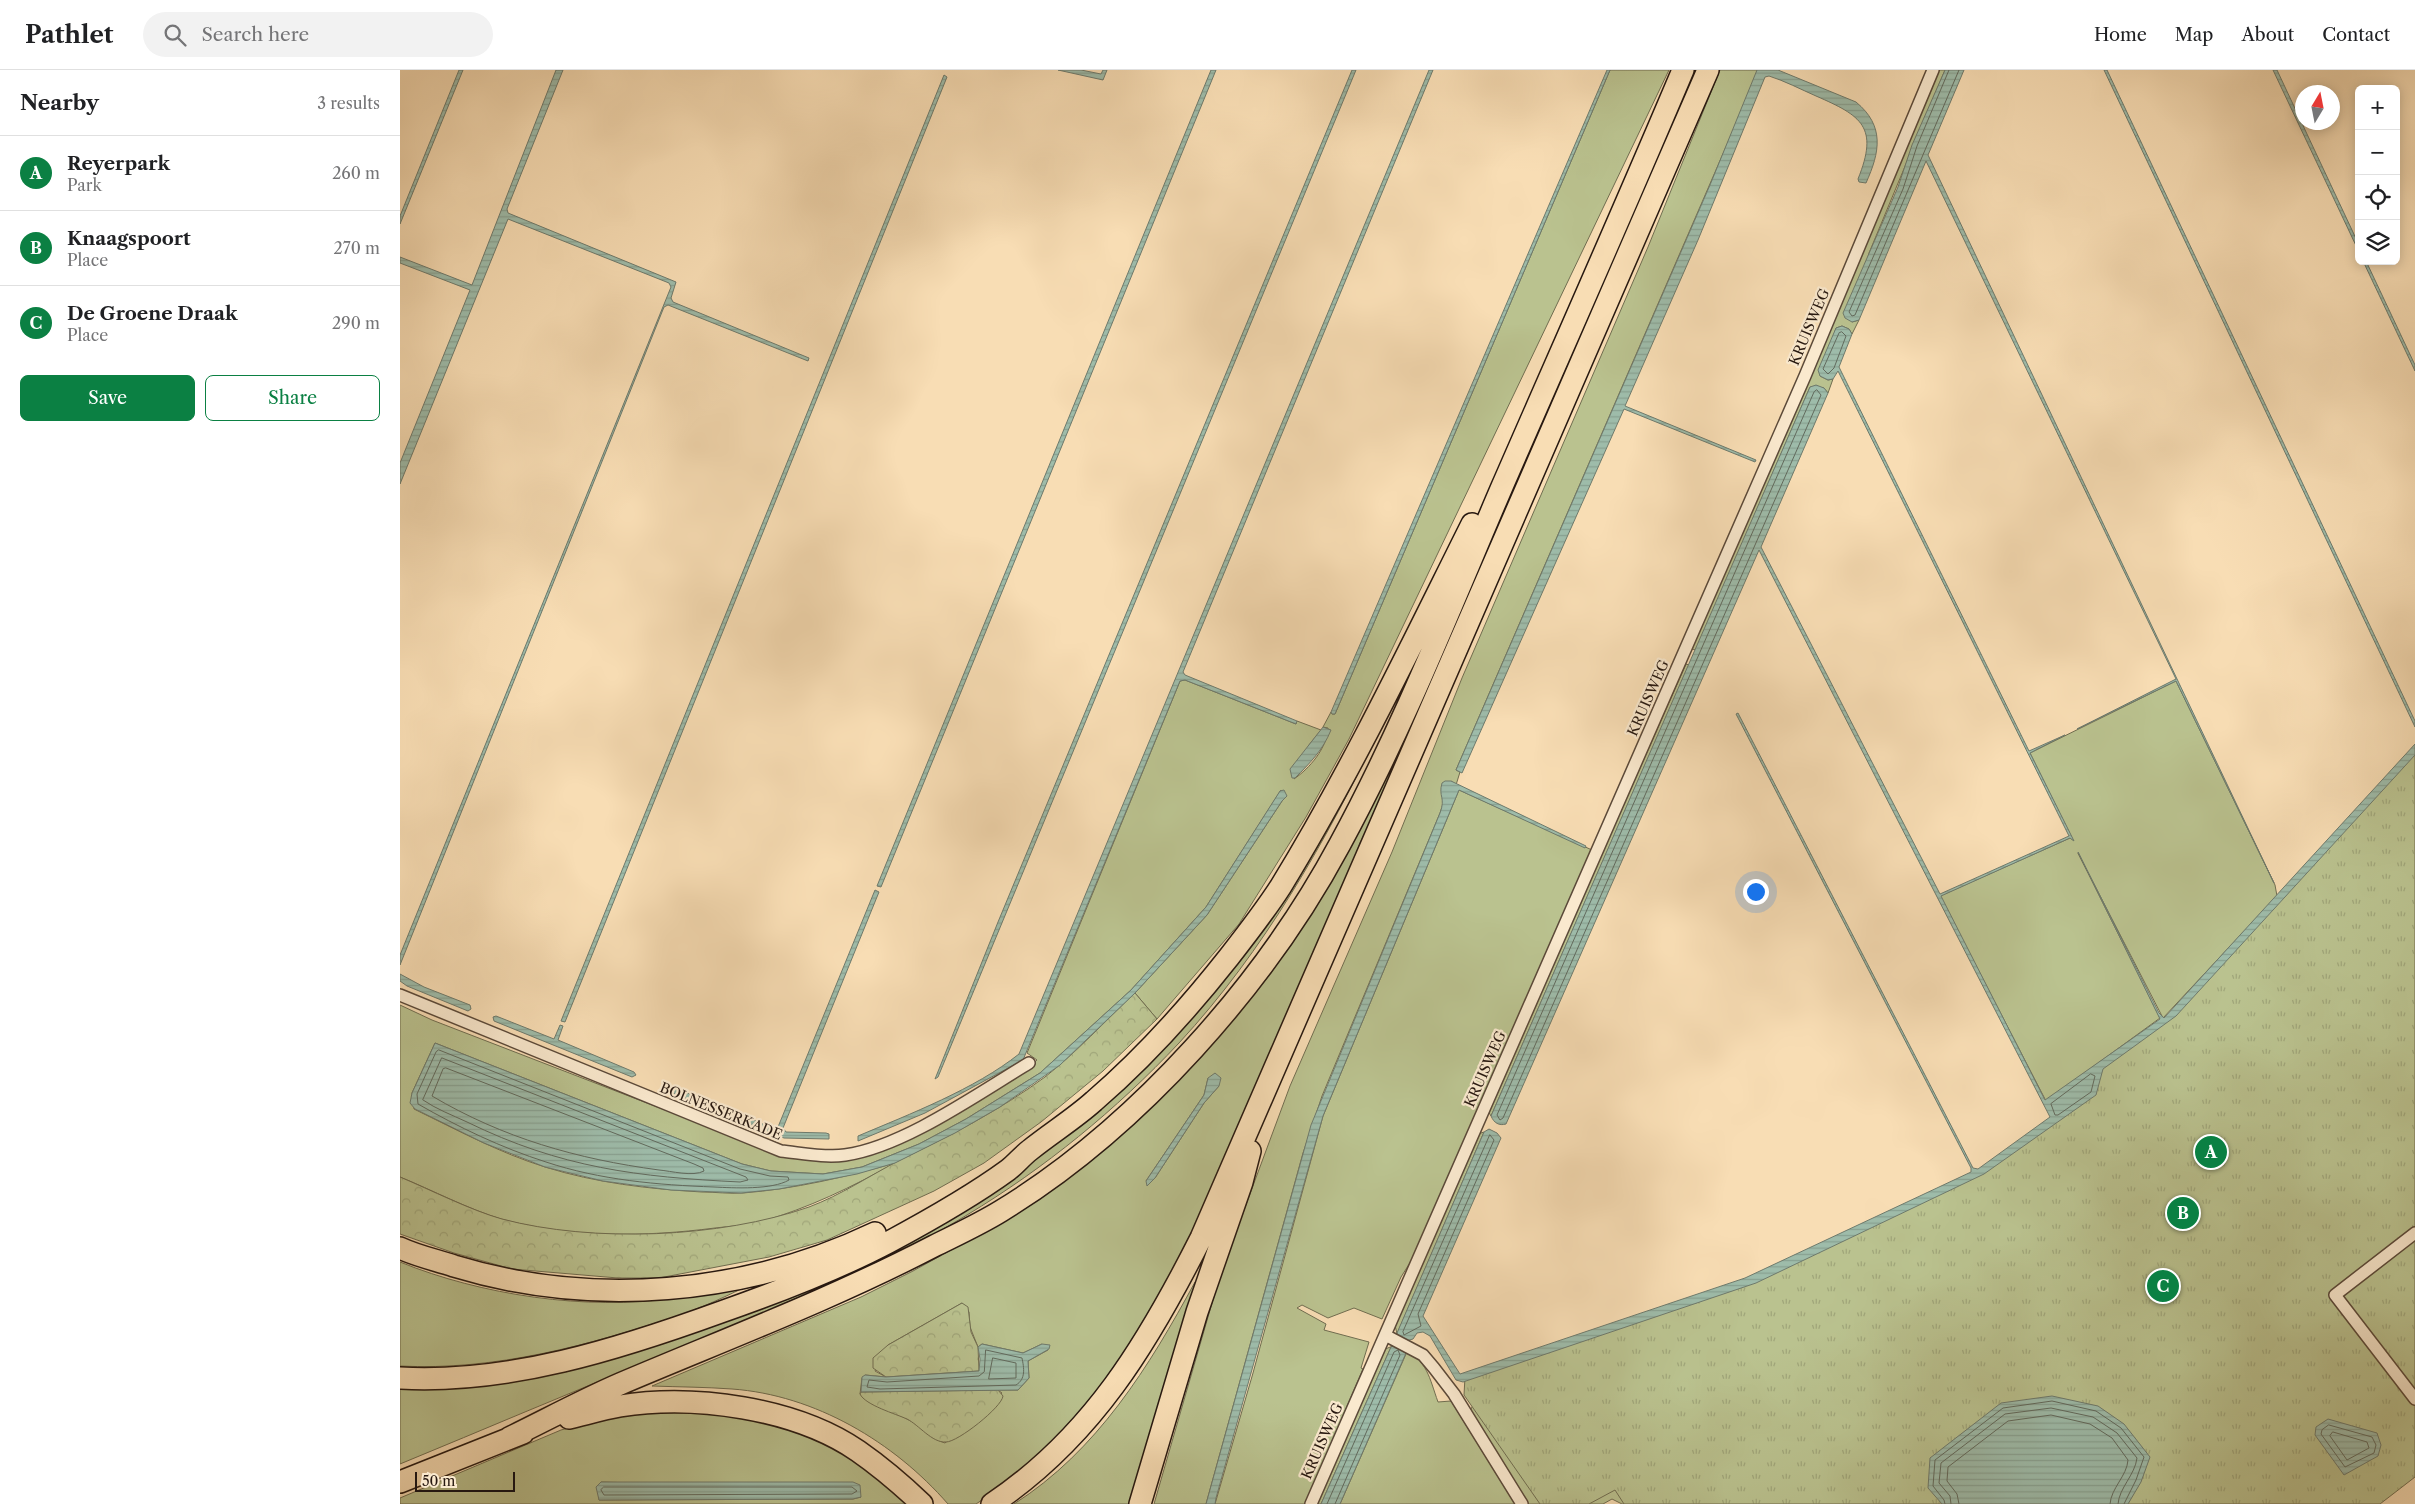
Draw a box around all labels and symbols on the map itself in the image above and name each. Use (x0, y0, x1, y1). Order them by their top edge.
north arrow (2295, 85, 2340, 130)
street label: KRUISWEG (1785, 286, 1833, 368)
street label: KRUISWEG (1623, 657, 1673, 739)
your location (1743, 879, 1769, 905)
street label: KRUISWEG (1460, 1028, 1510, 1110)
street label: BOLNESSERKADE (657, 1078, 785, 1144)
pin: A (2195, 1133, 2227, 1171)
pin: B (2167, 1194, 2199, 1232)
pin: C (2147, 1267, 2179, 1305)
street label: KRUISWEG (1297, 1400, 1347, 1482)
scale bar (415, 1469, 515, 1492)

